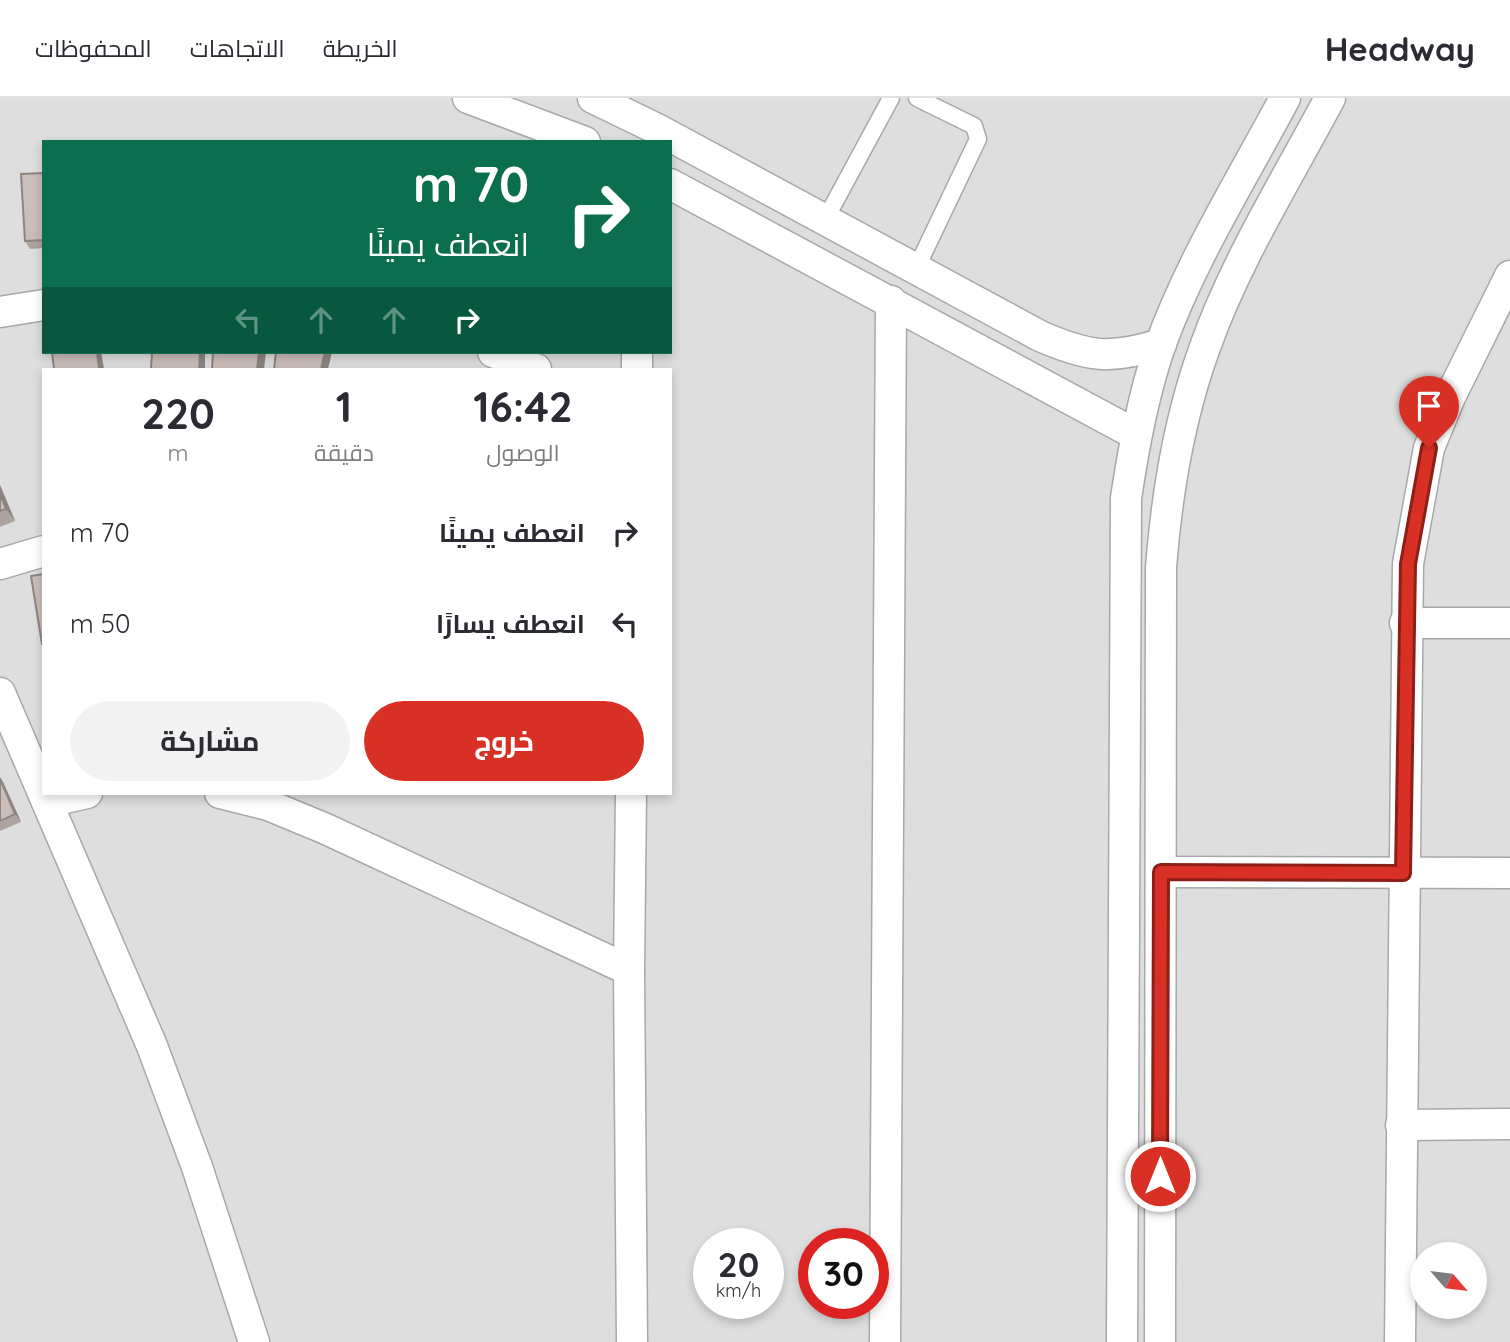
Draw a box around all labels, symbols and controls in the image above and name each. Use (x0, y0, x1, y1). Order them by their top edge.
text: Headway (1325, 28, 1475, 69)
text: المحفوظات (35, 33, 152, 63)
text: الاتجاهات (190, 33, 285, 63)
text: الخريطة (323, 33, 398, 63)
text: 70 m (413, 153, 529, 214)
icon: right (553, 168, 644, 259)
text: انعطف يمينًا (367, 224, 529, 264)
icon: left (229, 301, 267, 339)
icon: ahead (302, 301, 340, 339)
icon: ahead (375, 301, 413, 339)
icon: right (448, 301, 486, 339)
pin (1399, 376, 1459, 448)
text: 1 (336, 380, 352, 433)
text: 16:42 (473, 380, 573, 433)
text: 220 (141, 387, 215, 440)
icon: arrive (1410, 387, 1448, 425)
text: m (168, 438, 189, 467)
text: دقيقة (314, 438, 374, 467)
text: الوصول (486, 438, 560, 467)
icon: right (606, 514, 644, 552)
text: 70 m (70, 516, 130, 549)
text: انعطف يمينًا (439, 516, 585, 549)
icon: left (606, 605, 644, 643)
text: 50 m (70, 607, 130, 640)
text: انعطف يسارًا (436, 607, 585, 640)
button: مشاركة (70, 701, 350, 781)
button: خروج (364, 701, 644, 781)
position arrow (1123, 1139, 1197, 1213)
speed limit sign: 30 (798, 1228, 889, 1319)
text: 20 (718, 1242, 759, 1286)
north arrow (1410, 1242, 1488, 1320)
map controls (1410, 1242, 1487, 1319)
text: km/h (716, 1279, 761, 1302)

